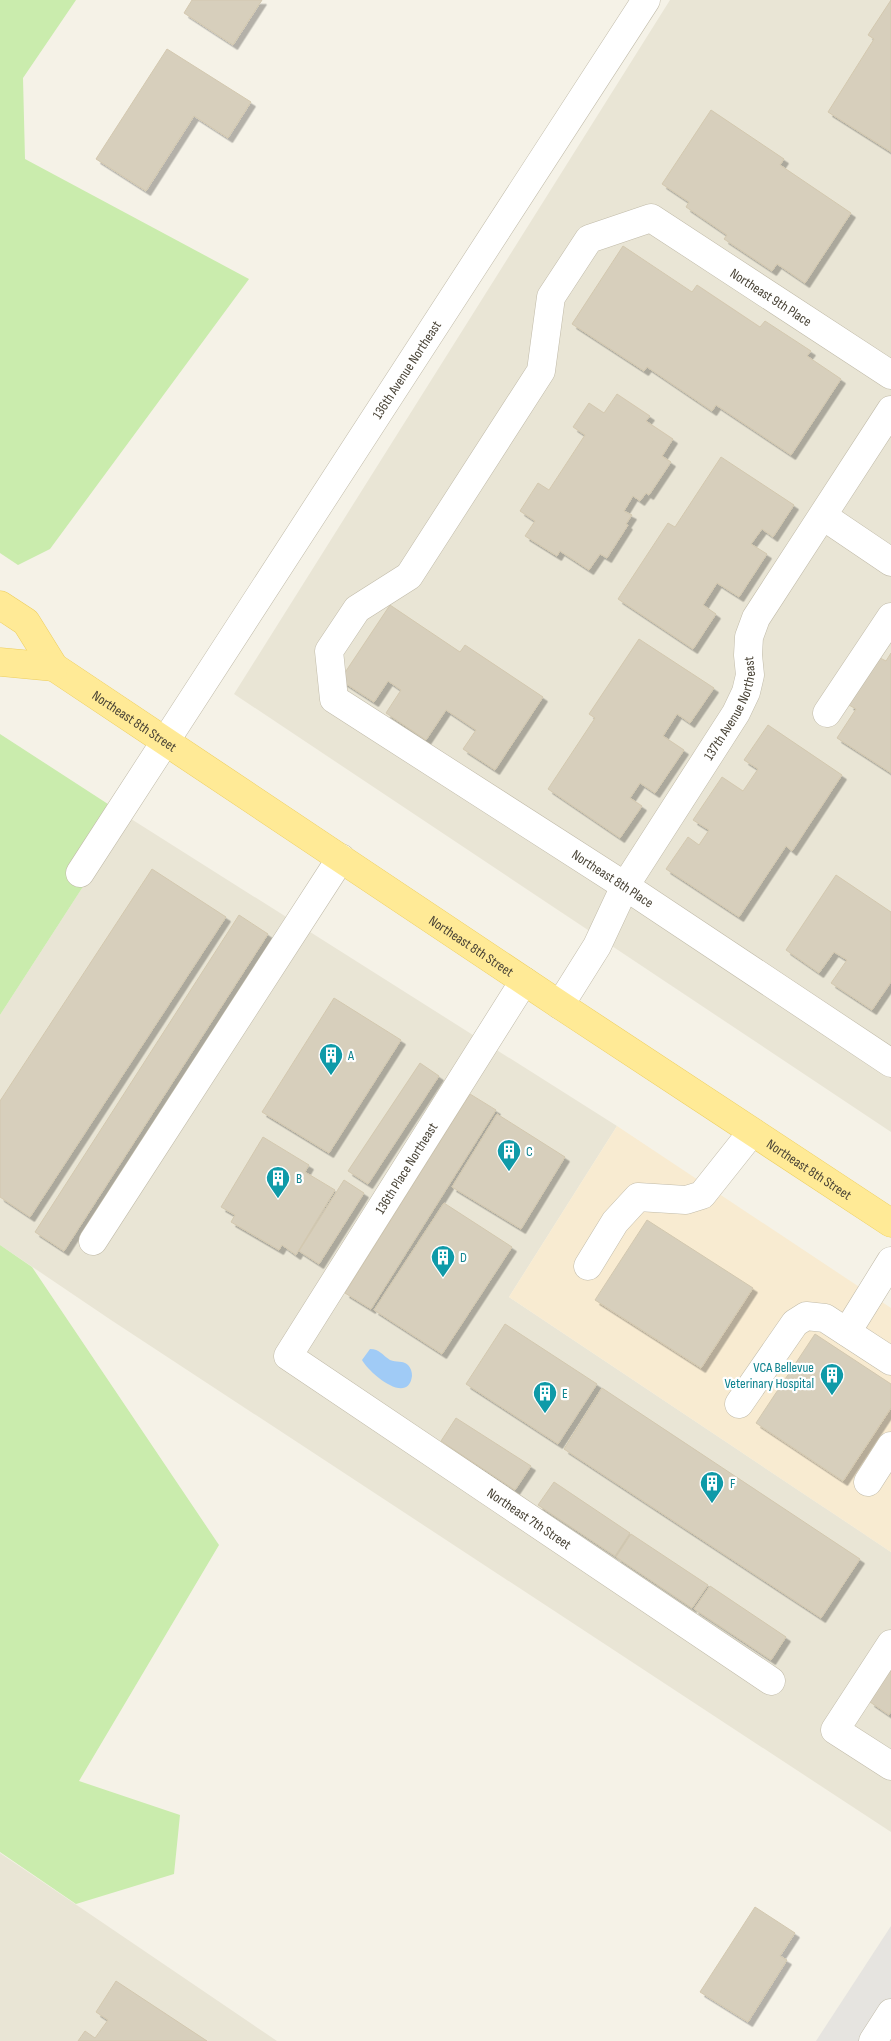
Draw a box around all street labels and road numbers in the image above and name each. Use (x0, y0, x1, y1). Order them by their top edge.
street label: Northeast 9th Place (727, 265, 815, 330)
street label: 136th Avenue Northeast (369, 317, 445, 422)
street label: 137th Avenue Northeast (700, 656, 759, 763)
street label: Northeast 8th Street (89, 687, 180, 756)
street label: Northeast 8th Place (569, 846, 657, 912)
street label: Northeast 8th Street (426, 912, 517, 981)
street label: 136th Place Northeast (372, 1119, 441, 1217)
street label: Northeast 8th Street (763, 1135, 855, 1204)
street label: Northeast 7th Street (484, 1484, 574, 1553)

